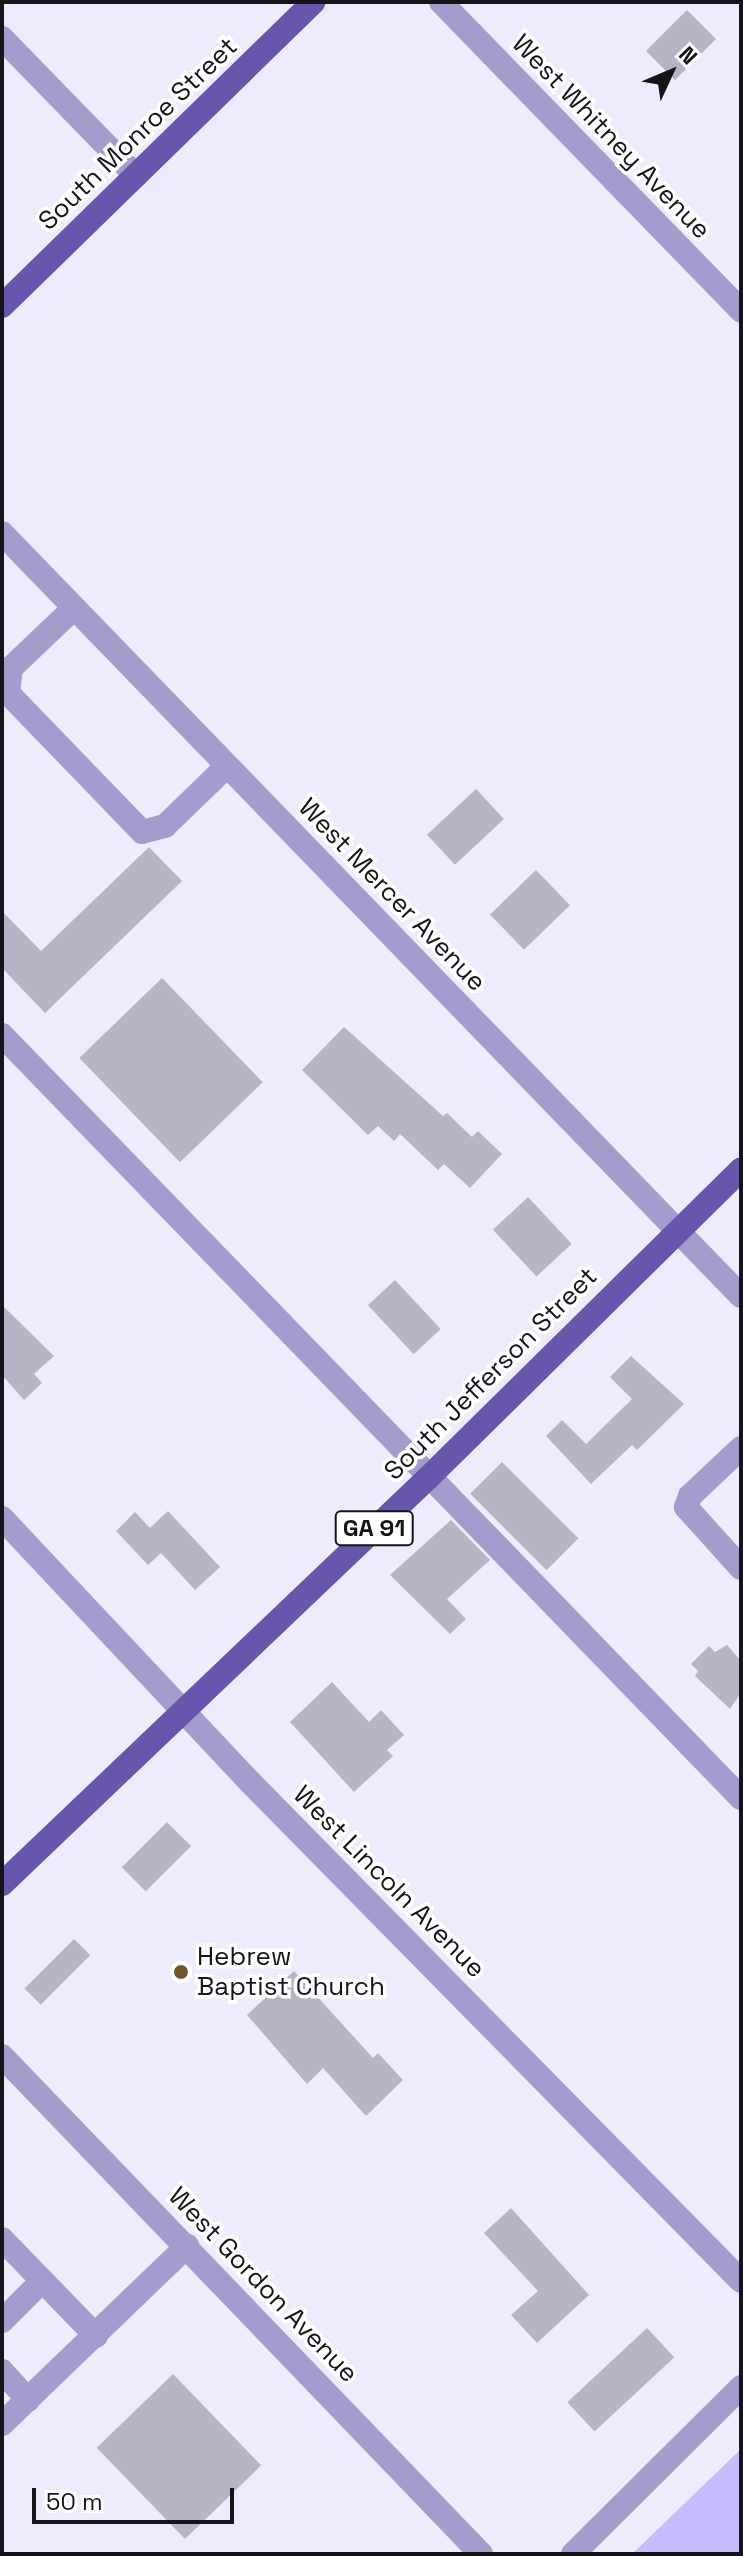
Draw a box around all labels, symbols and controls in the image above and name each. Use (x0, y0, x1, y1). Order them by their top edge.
street label: West Whitney Avenue (505, 28, 717, 246)
street label: South Monroe Street (32, 31, 244, 237)
north arrow (631, 32, 711, 112)
text: N (673, 40, 703, 70)
street label: West Mercer Avenue (292, 792, 492, 998)
street label: South Jefferson Street (378, 1261, 604, 1487)
road number: GA 91 (334, 1508, 414, 1548)
street label: West Lincoln Avenue (286, 1779, 492, 1985)
place label: Hebrew Baptist Church (197, 1941, 385, 2002)
marker: Hebrew Baptist Church (172, 1963, 190, 1981)
street label: West Gordon Avenue (162, 2181, 364, 2389)
scale bar (36, 2472, 238, 2522)
text: 50 m (46, 2486, 103, 2517)

